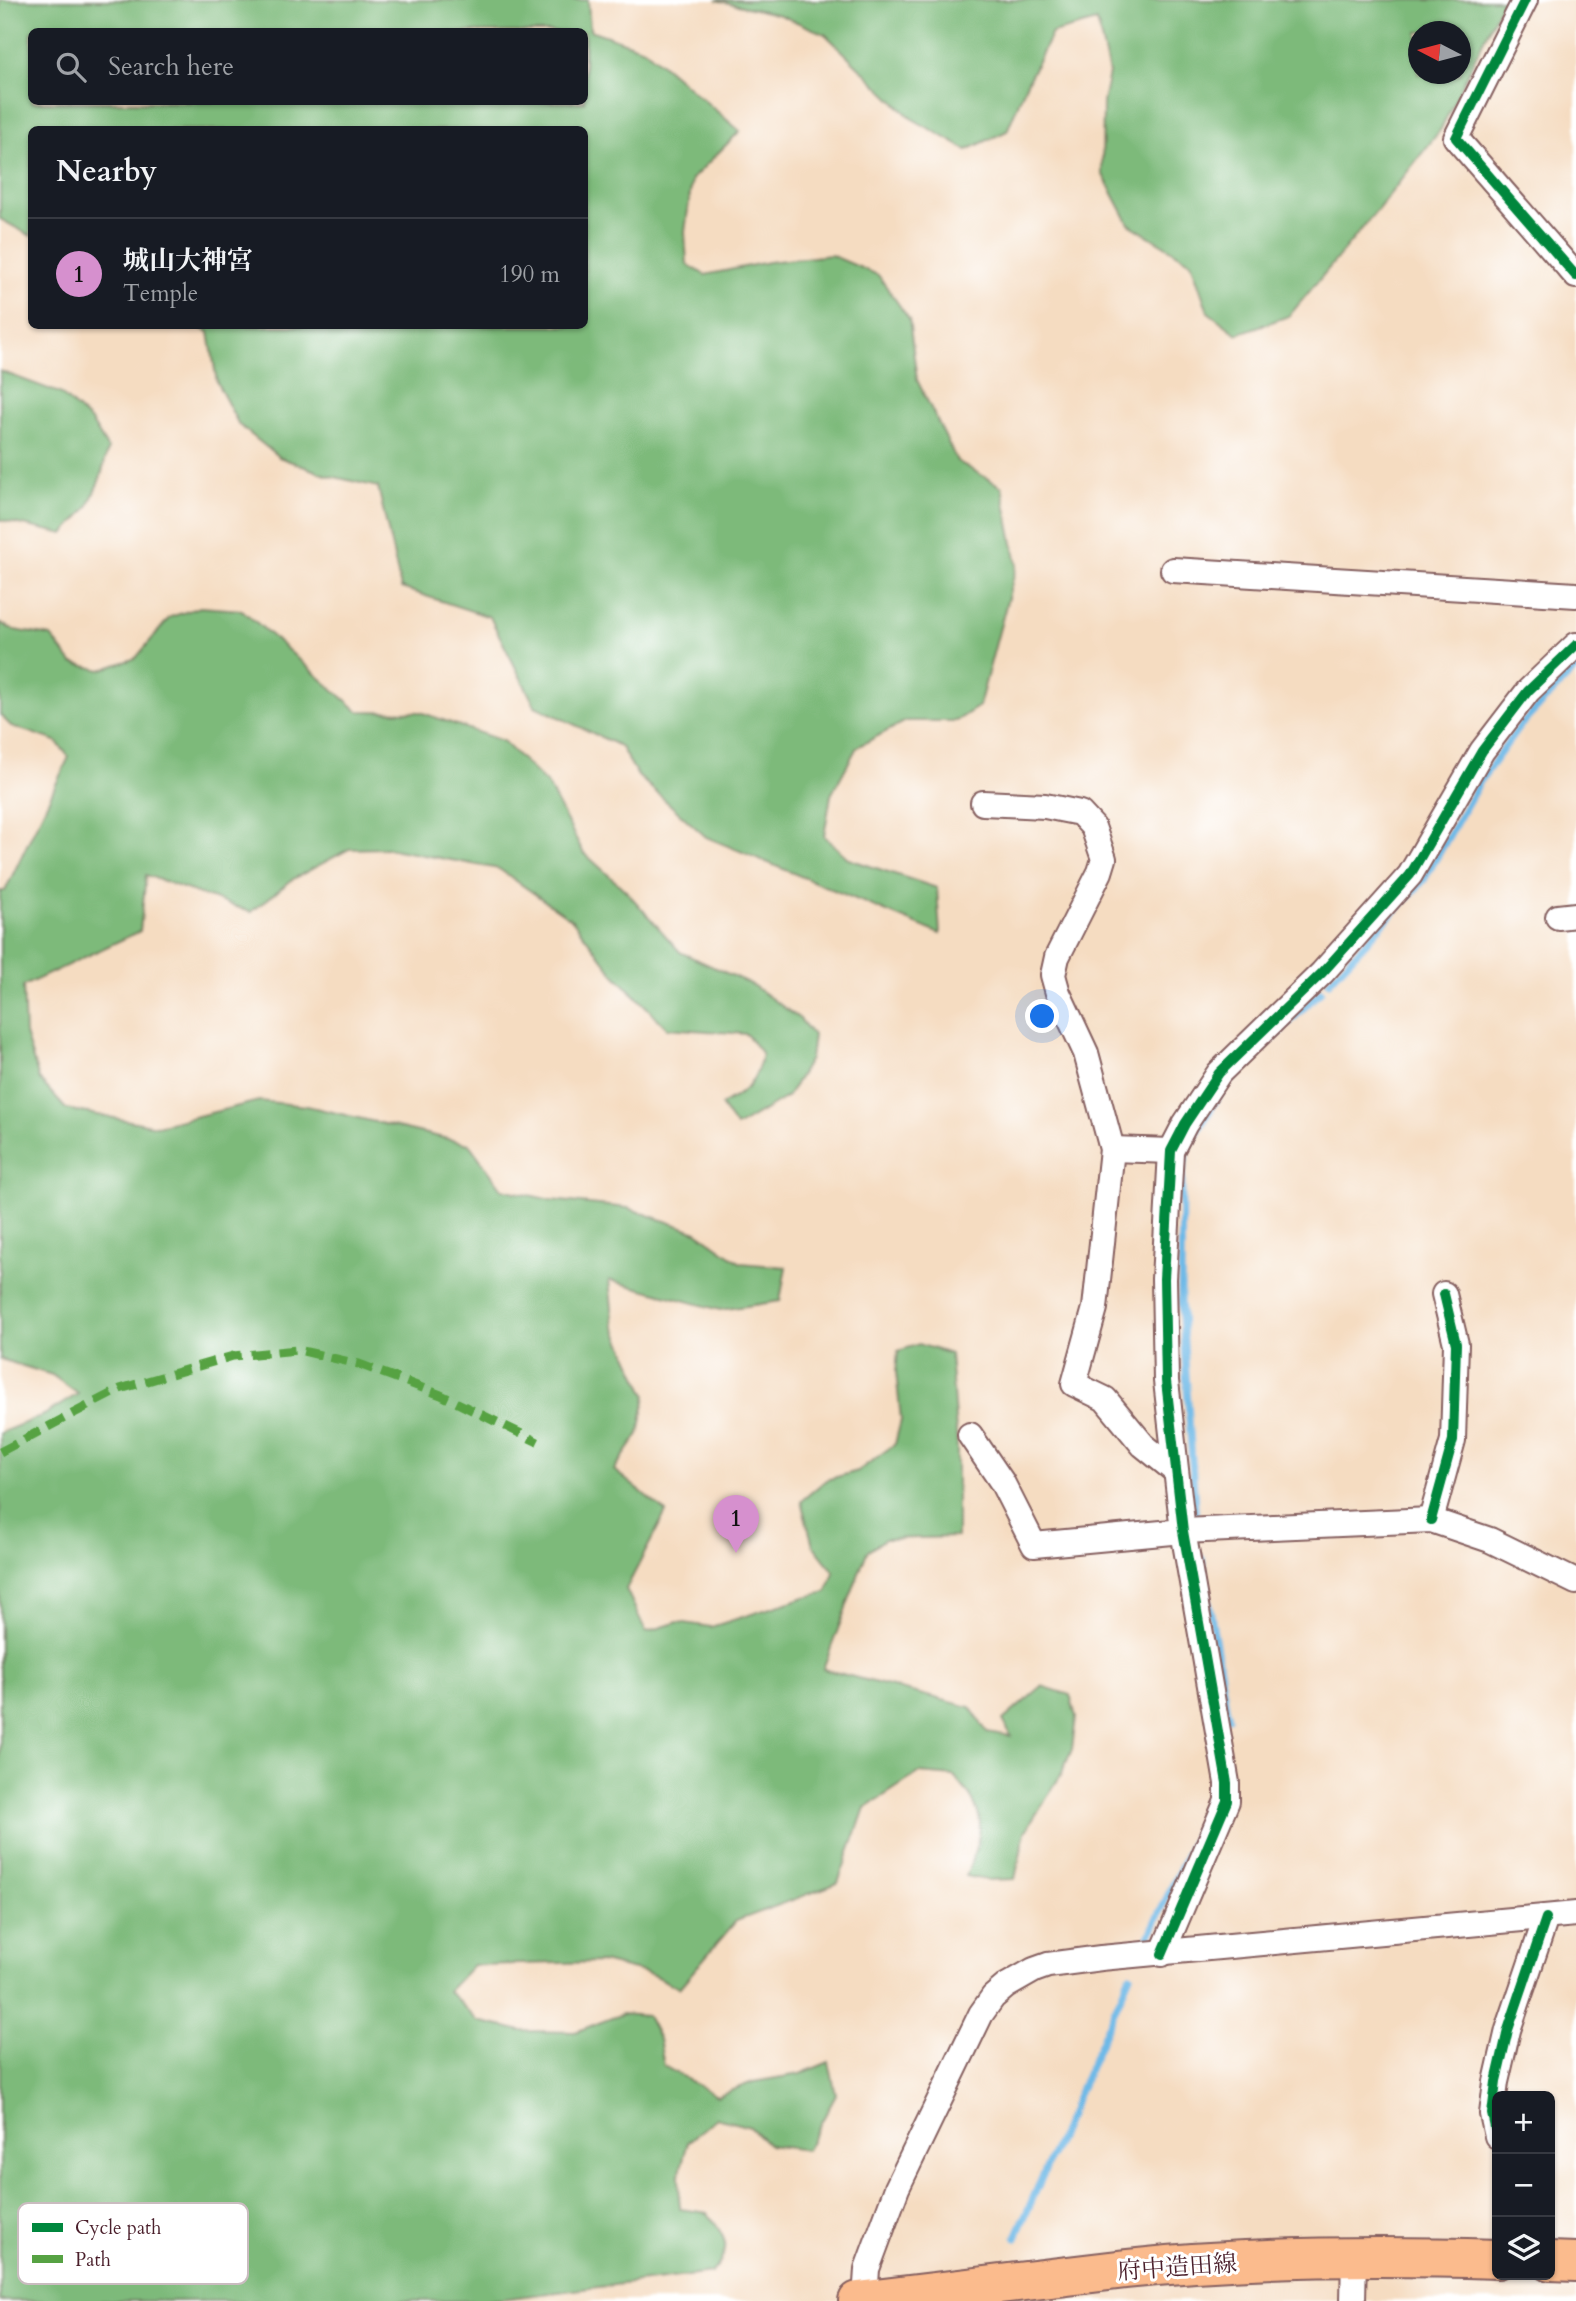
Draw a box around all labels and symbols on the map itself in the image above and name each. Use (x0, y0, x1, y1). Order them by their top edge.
north arrow (1408, 21, 1471, 84)
your location (1025, 999, 1059, 1033)
pin: 1 (713, 1495, 759, 1553)
legend (18, 2203, 248, 2284)
text: Cycle path (75, 2215, 162, 2241)
text: Path (75, 2247, 111, 2273)
street label: 府中造田線 (1116, 2247, 1238, 2288)

